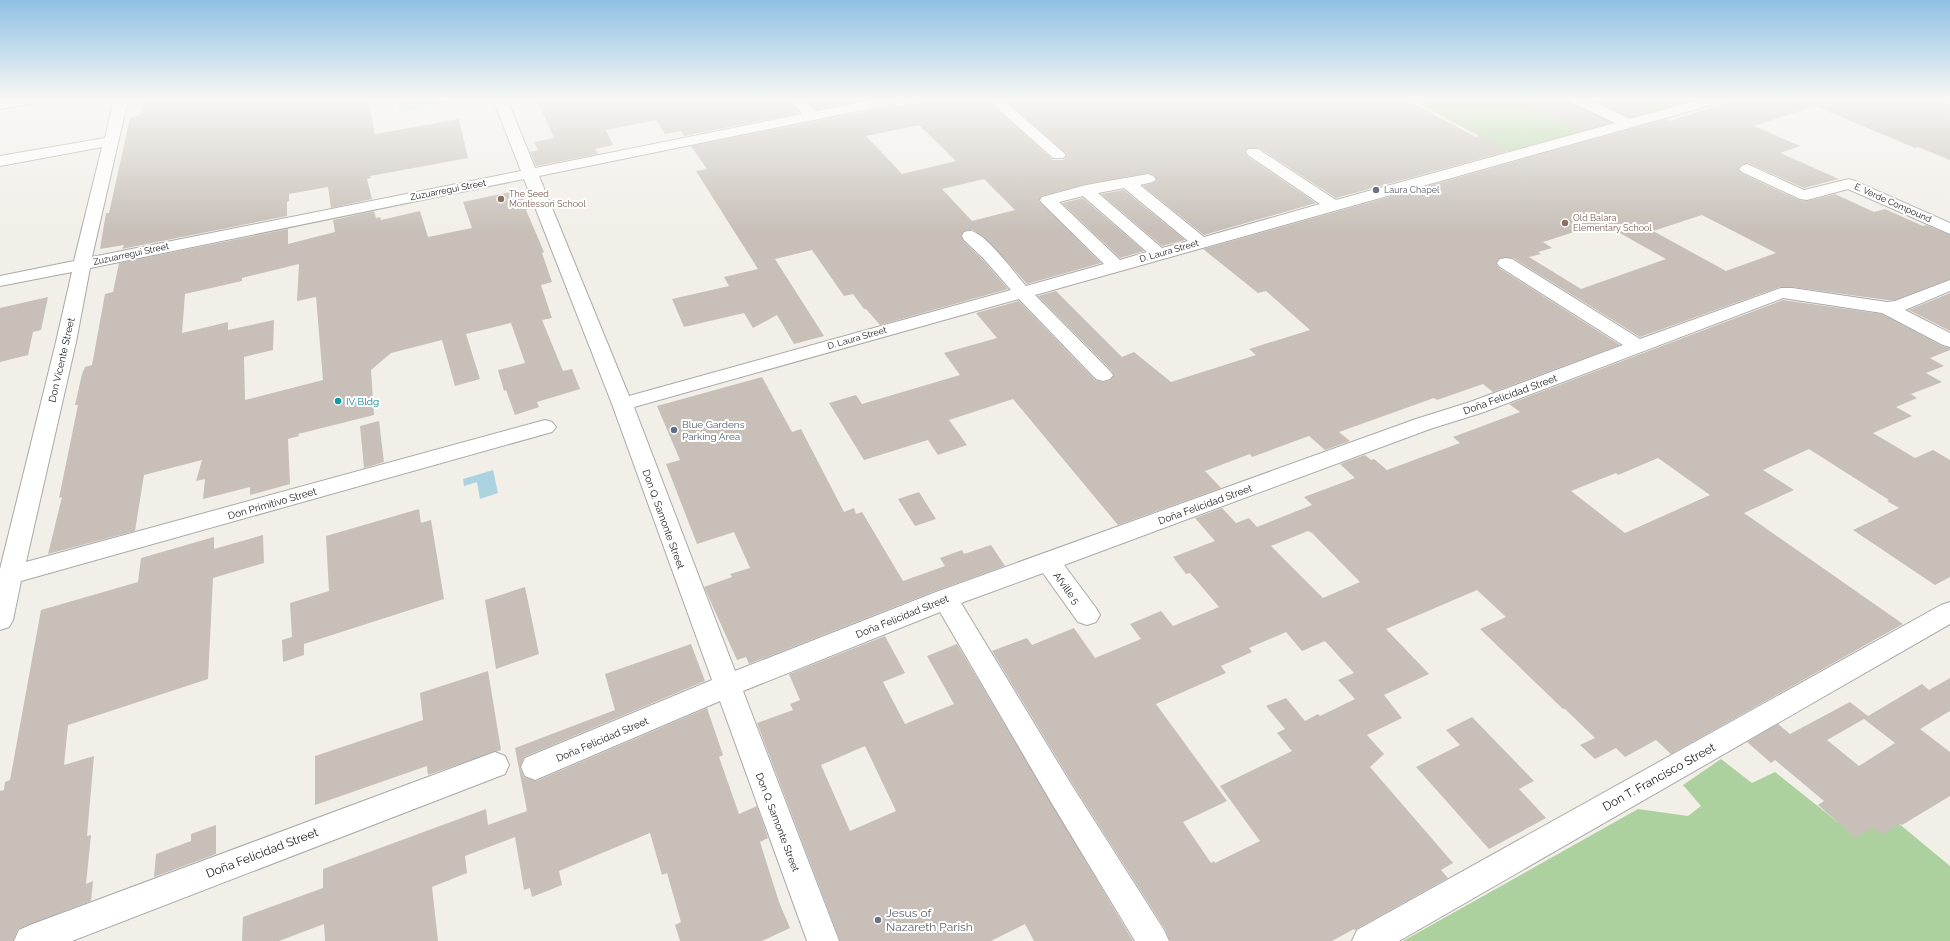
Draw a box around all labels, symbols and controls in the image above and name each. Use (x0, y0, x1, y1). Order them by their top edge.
street label: Zuzuarregui Street (409, 178, 487, 202)
street label: E. Verde Compound (1853, 182, 1933, 225)
marker: Laura Chapel (1371, 185, 1381, 195)
place label: Laura Chapel (1384, 185, 1440, 195)
place label: The Seed Montessori School (509, 189, 586, 209)
marker: The Seed Montessori School (496, 194, 506, 204)
place label: Old Balara Elementary School (1573, 213, 1652, 233)
marker: Old Balara Elementary School (1560, 218, 1570, 228)
street label: D. Laura Street (1138, 238, 1200, 264)
street label: Zuzuarregui Street (92, 241, 170, 267)
street label: Don Vicente Street (46, 316, 77, 404)
street label: D. Laura Street (826, 325, 888, 351)
street label: Doña Felicidad Street (1462, 372, 1559, 417)
marker: IV Bldg (333, 396, 343, 406)
place label: IV Bldg (346, 396, 379, 407)
place label: Blue Gardens Parking Area (682, 419, 745, 442)
marker: Blue Gardens Parking Area (669, 425, 679, 435)
street label: Don Q. Samonte Street (640, 468, 687, 571)
street label: Doña Felicidad Street (1157, 482, 1254, 527)
street label: Don Primitivo Street (227, 485, 318, 521)
street label: Afville 5 (1051, 570, 1082, 607)
street label: Doña Felicidad Street (854, 593, 951, 640)
street label: Doña Felicidad Street (554, 715, 651, 764)
street label: Don T. Francisco Street (1600, 740, 1718, 814)
street label: Don Q. Samonte Street (754, 771, 802, 874)
street label: Doña Felicidad Street (204, 825, 320, 881)
place label: Jesus of Nazareth Parish (886, 906, 973, 934)
marker: Jesus of Nazareth Parish (873, 915, 883, 925)

